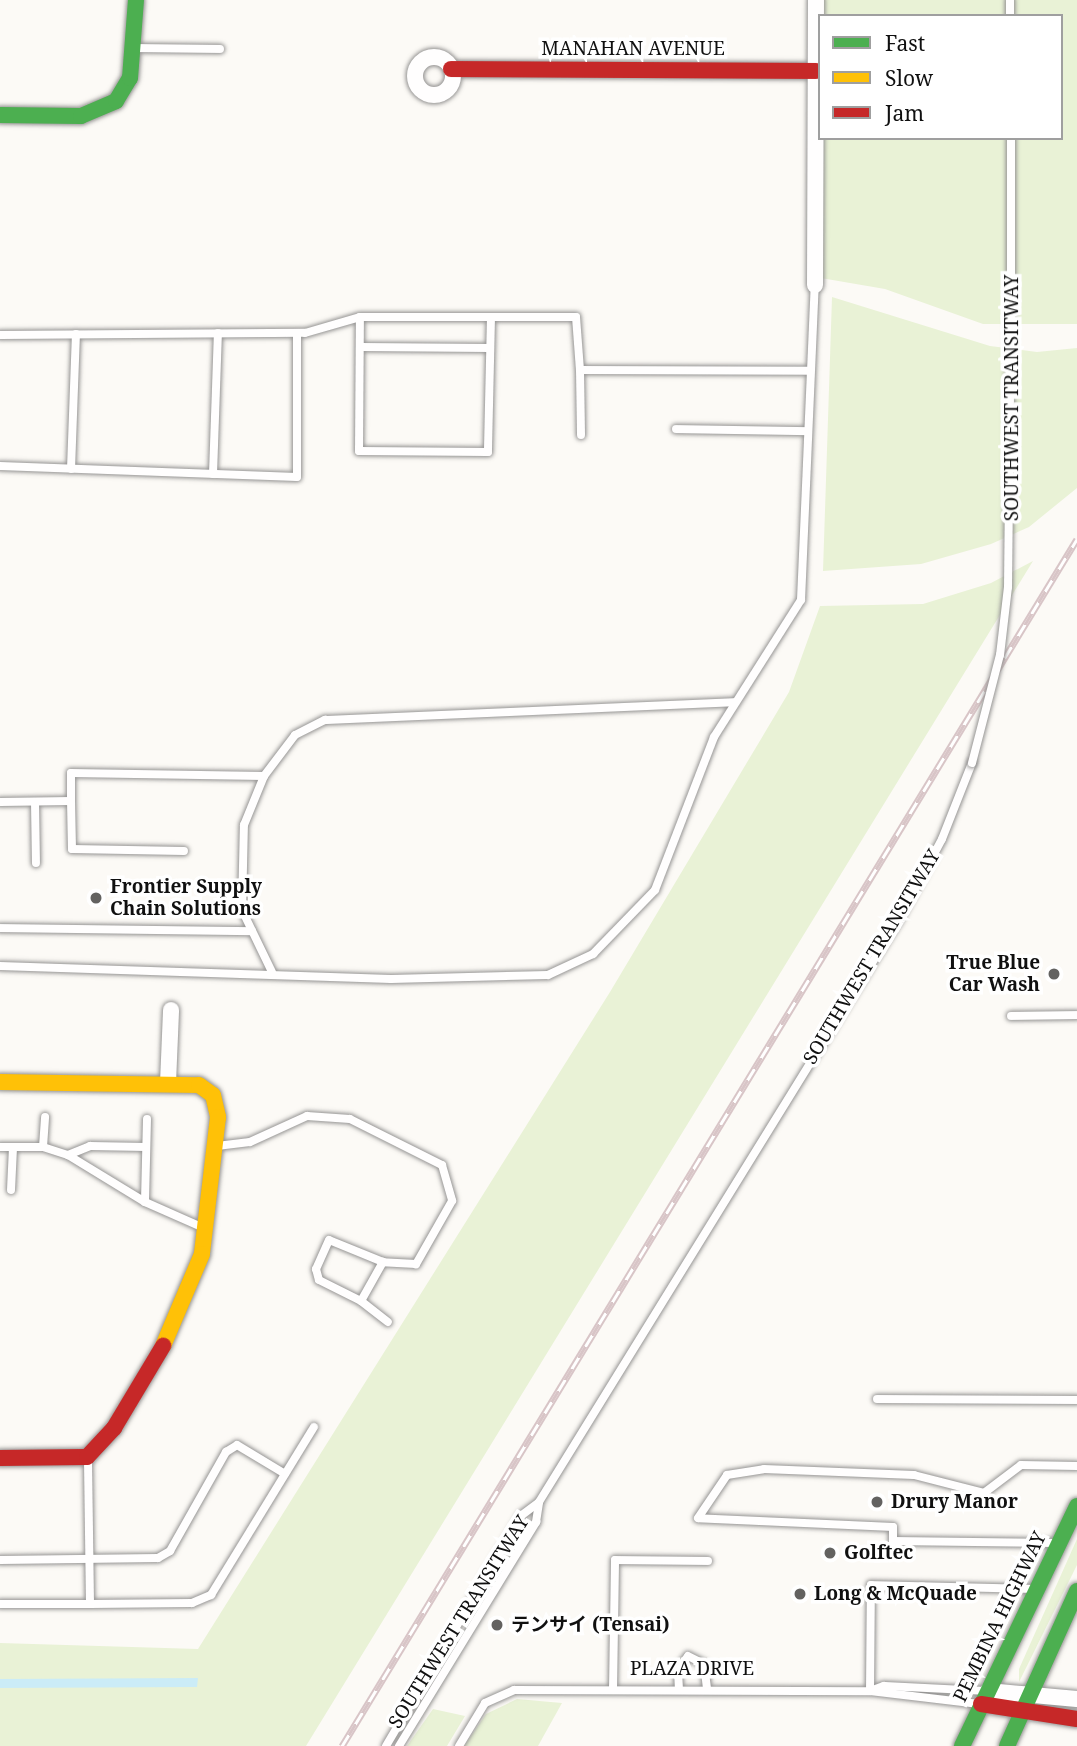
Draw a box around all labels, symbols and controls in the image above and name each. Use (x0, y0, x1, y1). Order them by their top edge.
legend (818, 14, 1063, 140)
text: Fast (885, 29, 925, 57)
street label: MANAHAN AVENUE (541, 38, 725, 60)
text: Slow (885, 64, 933, 92)
text: Jam (885, 99, 924, 127)
street label: SOUTHWEST TRANSITWAY (1001, 275, 1023, 521)
street label: SOUTHWEST TRANSITWAY (799, 845, 945, 1069)
place label: Frontier Supply Chain Solutions (110, 876, 262, 920)
marker: Frontier Supply Chain Solutions (88, 890, 104, 906)
place label: True Blue Car Wash (946, 952, 1040, 996)
marker: True Blue Car Wash (1046, 966, 1062, 982)
place label: Drury Manor (891, 1491, 1018, 1513)
marker: Drury Manor (869, 1494, 885, 1510)
street label: SOUTHWEST TRANSITWAY (384, 1511, 534, 1733)
street label: PEMBINA HIGHWAY (949, 1528, 1051, 1706)
place label: Golftec (844, 1542, 913, 1564)
marker: Golftec (822, 1545, 838, 1561)
place label: Long & McQuade (814, 1583, 977, 1605)
marker: Long & McQuade (792, 1586, 808, 1602)
place label: テンサイ (Tensai) (511, 1614, 670, 1636)
marker: テンサイ (Tensai) (489, 1617, 505, 1633)
street label: PLAZA DRIVE (630, 1658, 754, 1680)

